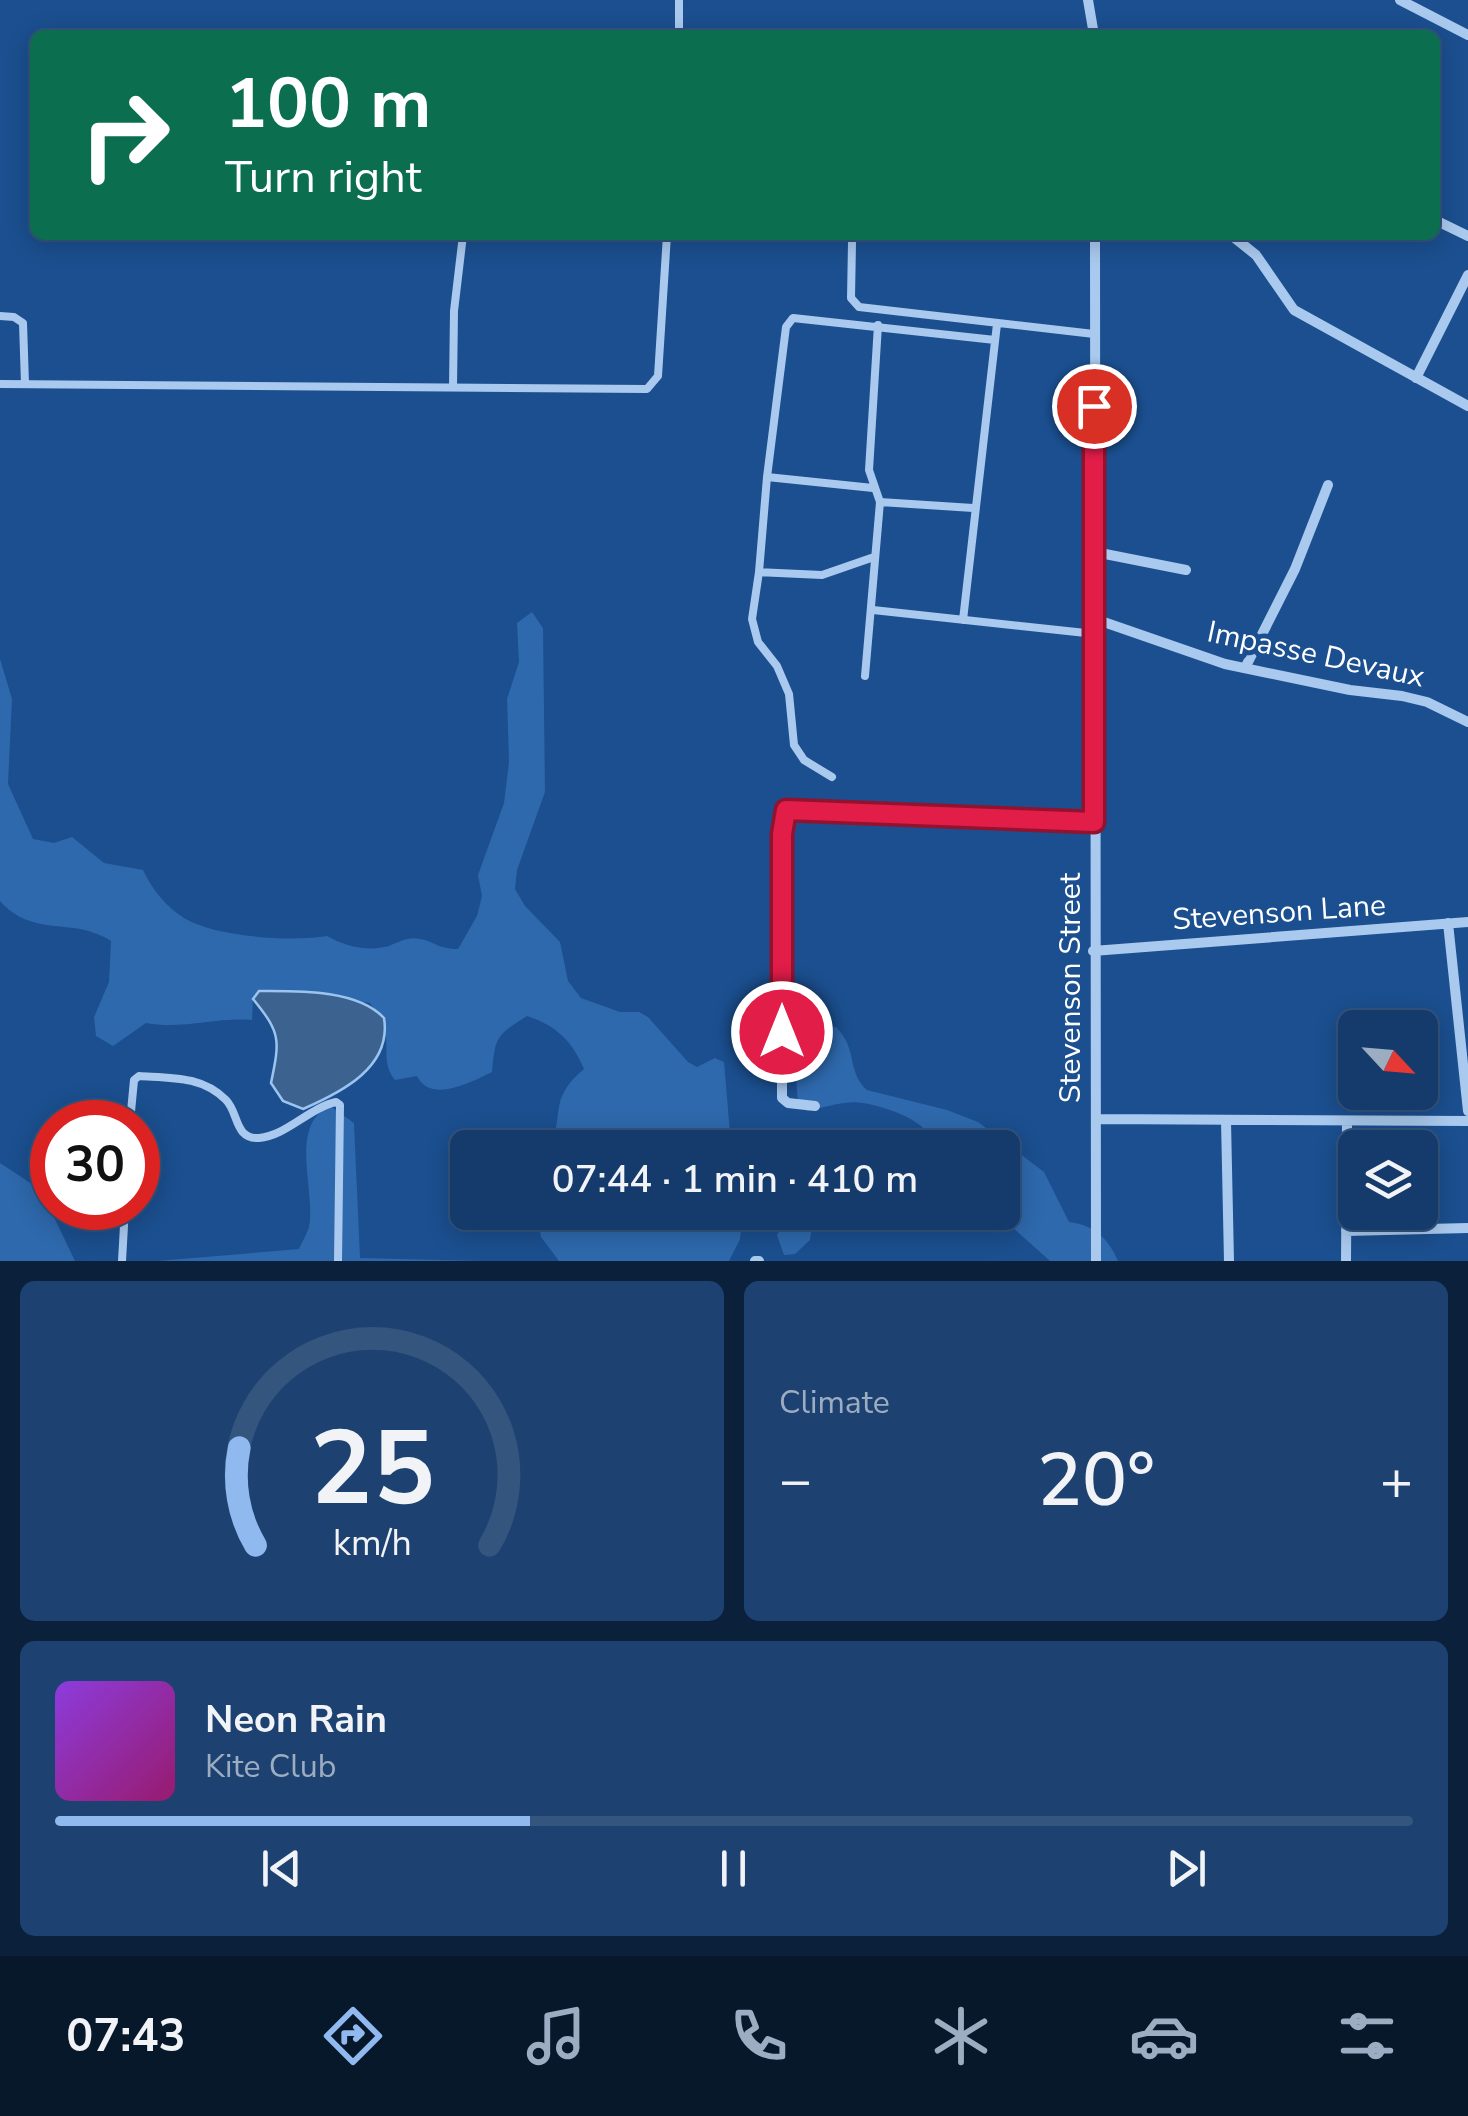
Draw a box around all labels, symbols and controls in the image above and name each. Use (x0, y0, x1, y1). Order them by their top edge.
text: 100 m (225, 56, 431, 152)
icon: right (60, 70, 190, 200)
text: Turn right (225, 147, 422, 208)
pin (1052, 364, 1137, 449)
icon: arrive (1067, 379, 1122, 434)
street label: Impasse Devaux (1204, 611, 1428, 698)
street label: Stevenson Street (1050, 872, 1091, 1103)
street label: Stevenson Lane (1171, 885, 1387, 940)
position arrow (730, 980, 834, 1084)
north arrow (1338, 1010, 1438, 1110)
map controls (1338, 1010, 1438, 1230)
speed limit sign: 30 (30, 1100, 160, 1230)
button: layers (1338, 1130, 1438, 1230)
text: 07:44 · 1 min · 410 m (552, 1154, 918, 1205)
text: Climate (779, 1381, 890, 1424)
text: 25 (310, 1398, 434, 1540)
text: 20° (1037, 1429, 1155, 1531)
text: − (779, 1443, 812, 1518)
text: + (1380, 1443, 1413, 1518)
text: km/h (333, 1519, 411, 1568)
text: Neon Rain (205, 1694, 387, 1745)
text: Kite Club (205, 1745, 336, 1788)
icon: previous (254, 1841, 309, 1896)
icon: pause (706, 1841, 761, 1896)
icon: next (1159, 1841, 1214, 1896)
icon: directions (318, 2001, 388, 2071)
icon: music (521, 2001, 591, 2071)
icon: phone (724, 2001, 794, 2071)
icon: climate (926, 2001, 996, 2071)
icon: car (1129, 2001, 1199, 2071)
icon: filters (1332, 2001, 1402, 2071)
text: 07:43 (66, 2006, 186, 2067)

